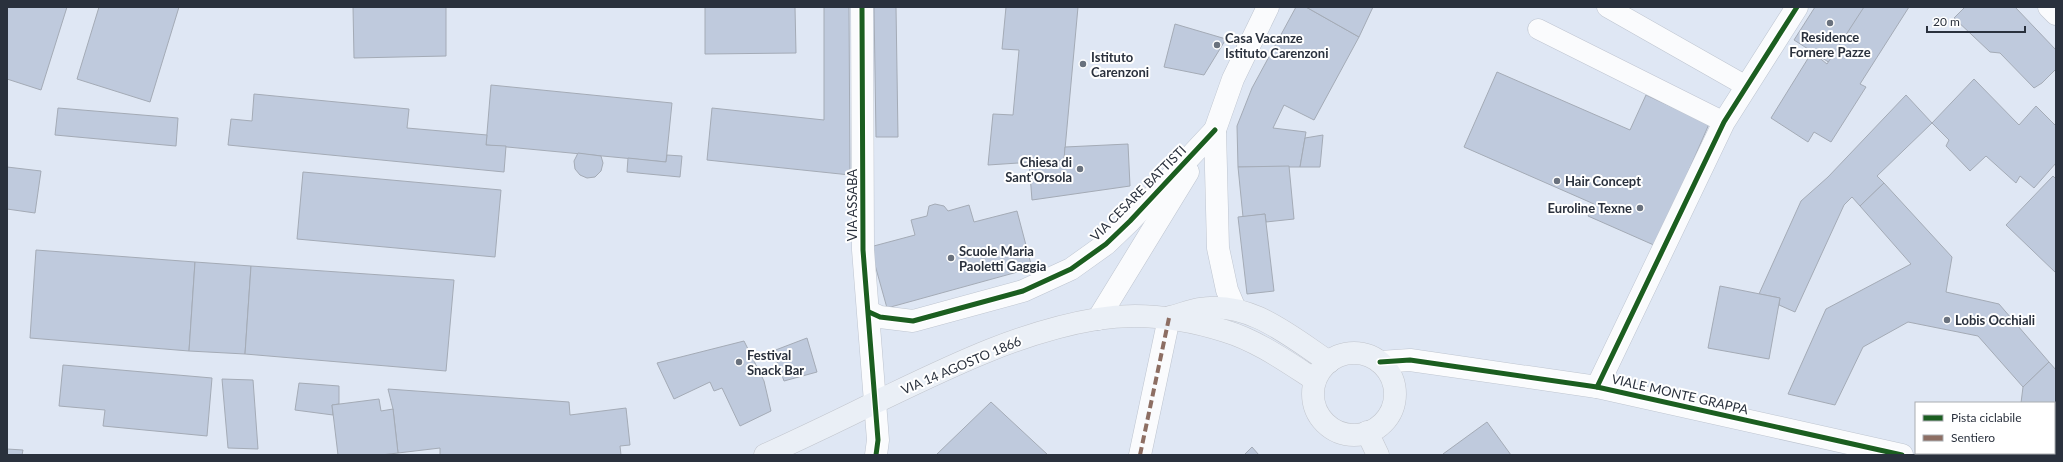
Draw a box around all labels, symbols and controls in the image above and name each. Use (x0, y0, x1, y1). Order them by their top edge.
scale bar (1927, 8, 2025, 34)
text: 20 m (1933, 14, 1960, 29)
marker: Residence Fornere Pazze (1825, 18, 1835, 28)
place label: Residence Fornere Pazze (1789, 29, 1871, 60)
place label: Casa Vacanze Istituto Carenzoni (1225, 30, 1328, 61)
marker: Casa Vacanze Istituto Carenzoni (1212, 40, 1222, 50)
place label: Istituto Carenzoni (1091, 49, 1149, 80)
marker: Istituto Carenzoni (1078, 59, 1088, 69)
street label: VIA CESARE BATTISTI (1087, 142, 1189, 244)
place label: Chiesa di Sant'Orsola (1005, 154, 1072, 185)
marker: Chiesa di Sant'Orsola (1075, 164, 1085, 174)
street label: VIA ASSABA (844, 169, 860, 241)
place label: Hair Concept (1565, 173, 1641, 189)
marker: Hair Concept (1552, 176, 1562, 186)
place label: Euroline Texne (1548, 200, 1632, 216)
marker: Euroline Texne (1635, 203, 1645, 213)
place label: Scuole Maria Paoletti Gaggia (959, 243, 1046, 274)
marker: Scuole Maria Paoletti Gaggia (946, 253, 956, 263)
place label: Lobis Occhiali (1955, 312, 2035, 328)
marker: Lobis Occhiali (1942, 315, 1952, 325)
street label: VIA 14 AGOSTO 1866 (899, 332, 1023, 398)
place label: Festival Snack Bar (747, 347, 804, 378)
marker: Festival Snack Bar (734, 357, 744, 367)
street label: VIALE MONTE GRAPPA (1610, 370, 1750, 418)
legend (1915, 402, 2055, 454)
text: Pista ciclabile (1951, 410, 2022, 425)
text: Sentiero (1951, 430, 1995, 445)

